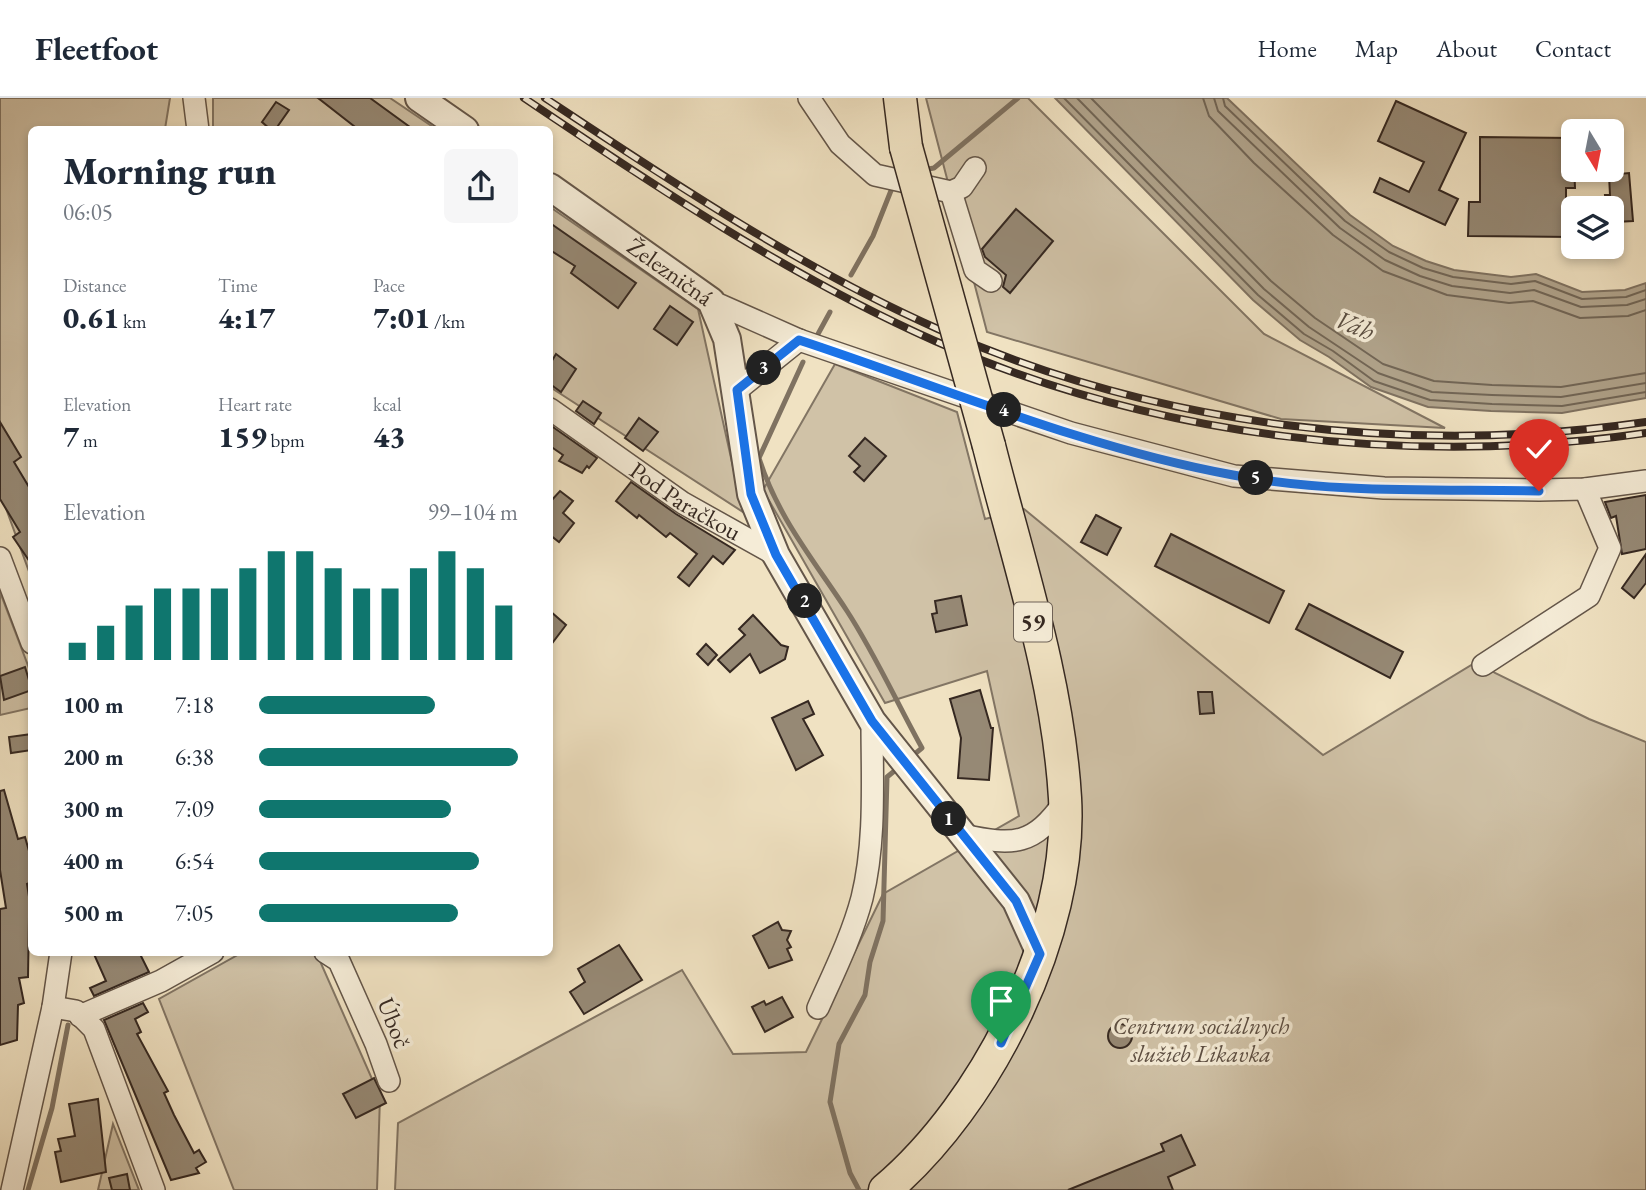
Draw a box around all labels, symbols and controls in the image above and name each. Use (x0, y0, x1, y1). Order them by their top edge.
text: Fleetfoot (35, 27, 158, 70)
text: Home (1257, 33, 1317, 64)
text: Map (1355, 33, 1398, 64)
text: About (1436, 33, 1497, 64)
text: Contact (1535, 33, 1611, 64)
north arrow (1561, 119, 1624, 182)
map controls (1561, 119, 1624, 259)
text: Morning run (63, 146, 276, 195)
button: share (444, 149, 518, 223)
button: layers (1561, 196, 1624, 259)
text: 06:05 (63, 197, 113, 227)
street label: Železničná (621, 230, 720, 313)
text: Distance (63, 273, 126, 298)
text: Time (218, 273, 258, 298)
text: Pace (373, 273, 405, 298)
text: 0.61 (63, 298, 119, 337)
text: 4:17 (218, 298, 275, 337)
text: 7:01 (373, 298, 430, 337)
water label: Váh (1331, 302, 1380, 348)
text: km (119, 309, 147, 334)
text: /km (430, 309, 465, 334)
pin: 3 (746, 350, 782, 386)
text: 3 (758, 355, 769, 380)
text: Elevation (63, 392, 131, 417)
text: Heart rate (218, 392, 292, 417)
text: kcal (373, 392, 402, 417)
pin: 4 (986, 392, 1021, 428)
text: 4 (998, 397, 1009, 422)
text: 7 (63, 417, 79, 456)
text: 159 (218, 417, 267, 456)
text: 43 (373, 417, 405, 456)
pin (1509, 419, 1569, 491)
text: m (79, 428, 98, 453)
text: bpm (267, 428, 305, 453)
icon: check (1520, 430, 1558, 468)
street label: Pod Paračkou (624, 454, 747, 548)
pin: 5 (1238, 460, 1274, 496)
text: 5 (1250, 465, 1261, 490)
text: Elevation (63, 497, 146, 527)
text: 99–104 m (428, 497, 518, 527)
pin: 2 (788, 584, 822, 618)
text: 2 (799, 588, 810, 613)
road number: 59 (1014, 602, 1052, 642)
text: 100 m (63, 690, 124, 720)
text: 7:18 (175, 690, 214, 720)
text: 200 m (63, 742, 124, 772)
text: 6:38 (175, 742, 214, 772)
text: 300 m (63, 794, 124, 824)
text: 7:09 (175, 794, 214, 824)
pin: 1 (932, 802, 967, 836)
text: 1 (943, 806, 954, 831)
text: 400 m (63, 846, 124, 876)
text: 6:54 (175, 846, 214, 876)
text: 500 m (63, 898, 124, 928)
text: 7:05 (175, 898, 214, 928)
pin (971, 971, 1031, 1043)
icon: arrive (982, 982, 1020, 1020)
street label: Úboč (370, 993, 419, 1053)
park label: Centrum sociálnych služieb Likavka (1113, 1010, 1290, 1069)

